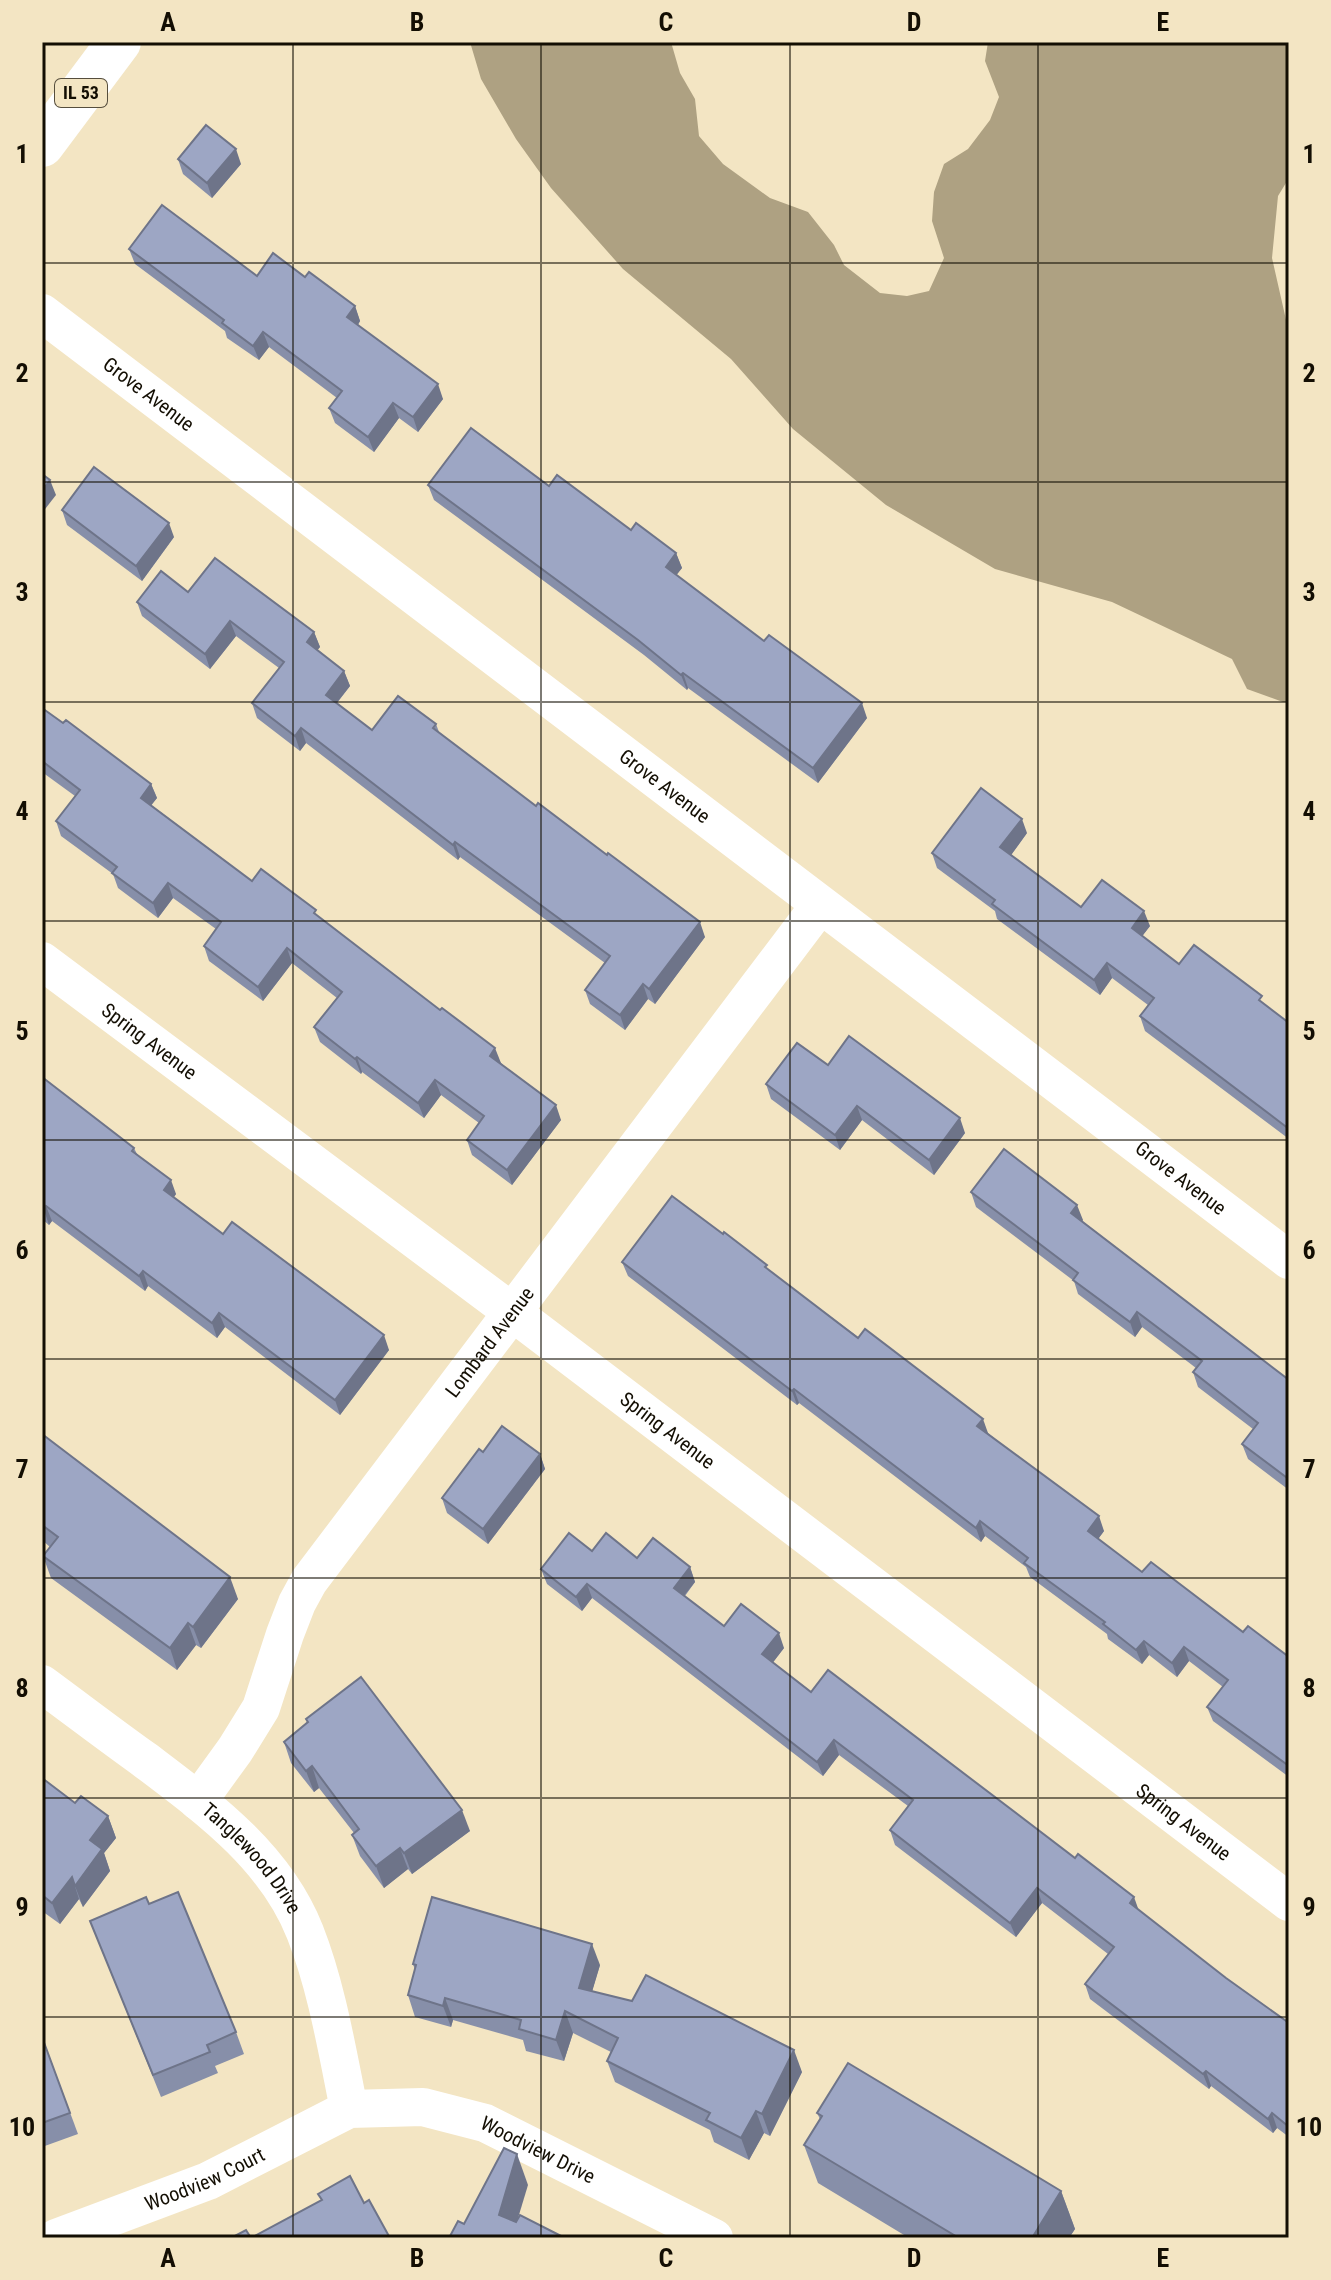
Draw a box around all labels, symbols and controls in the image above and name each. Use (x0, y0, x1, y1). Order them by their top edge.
text: A (160, 7, 176, 37)
text: B (410, 7, 424, 37)
text: C (659, 7, 674, 37)
text: D (907, 7, 921, 37)
text: E (1157, 7, 1170, 37)
road number: IL 53 (55, 79, 107, 107)
text: 1 (15, 139, 29, 169)
text: 1 (1302, 139, 1316, 169)
street label: Grove Avenue (99, 352, 199, 436)
text: 2 (15, 358, 29, 388)
text: 2 (1302, 358, 1316, 388)
text: 3 (15, 577, 29, 607)
text: 3 (1302, 577, 1316, 607)
street label: Grove Avenue (615, 744, 715, 828)
text: 4 (15, 796, 29, 826)
text: 4 (1302, 796, 1316, 826)
street label: Spring Avenue (97, 998, 202, 1085)
text: 5 (15, 1016, 29, 1046)
text: 5 (1302, 1016, 1316, 1046)
street label: Grove Avenue (1131, 1136, 1231, 1220)
text: 6 (15, 1235, 29, 1265)
text: 6 (1302, 1235, 1316, 1265)
street label: Lombard Avenue (440, 1282, 539, 1402)
street label: Spring Avenue (615, 1387, 720, 1474)
text: 7 (15, 1454, 29, 1484)
text: 7 (1302, 1454, 1316, 1484)
text: 8 (15, 1673, 29, 1703)
text: 8 (1302, 1673, 1316, 1703)
street label: Spring Avenue (1132, 1778, 1236, 1866)
street label: Tanglewood Drive (197, 1797, 306, 1918)
text: 9 (15, 1892, 29, 1922)
text: 9 (1302, 1892, 1316, 1922)
street label: Woodview Drive (477, 2111, 599, 2188)
text: 10 (9, 2112, 35, 2142)
text: 10 (1296, 2112, 1322, 2142)
street label: Woodview Court (141, 2142, 269, 2216)
text: A (160, 2243, 176, 2273)
text: B (410, 2243, 424, 2273)
text: C (659, 2243, 674, 2273)
text: D (907, 2243, 921, 2273)
text: E (1157, 2243, 1170, 2273)

